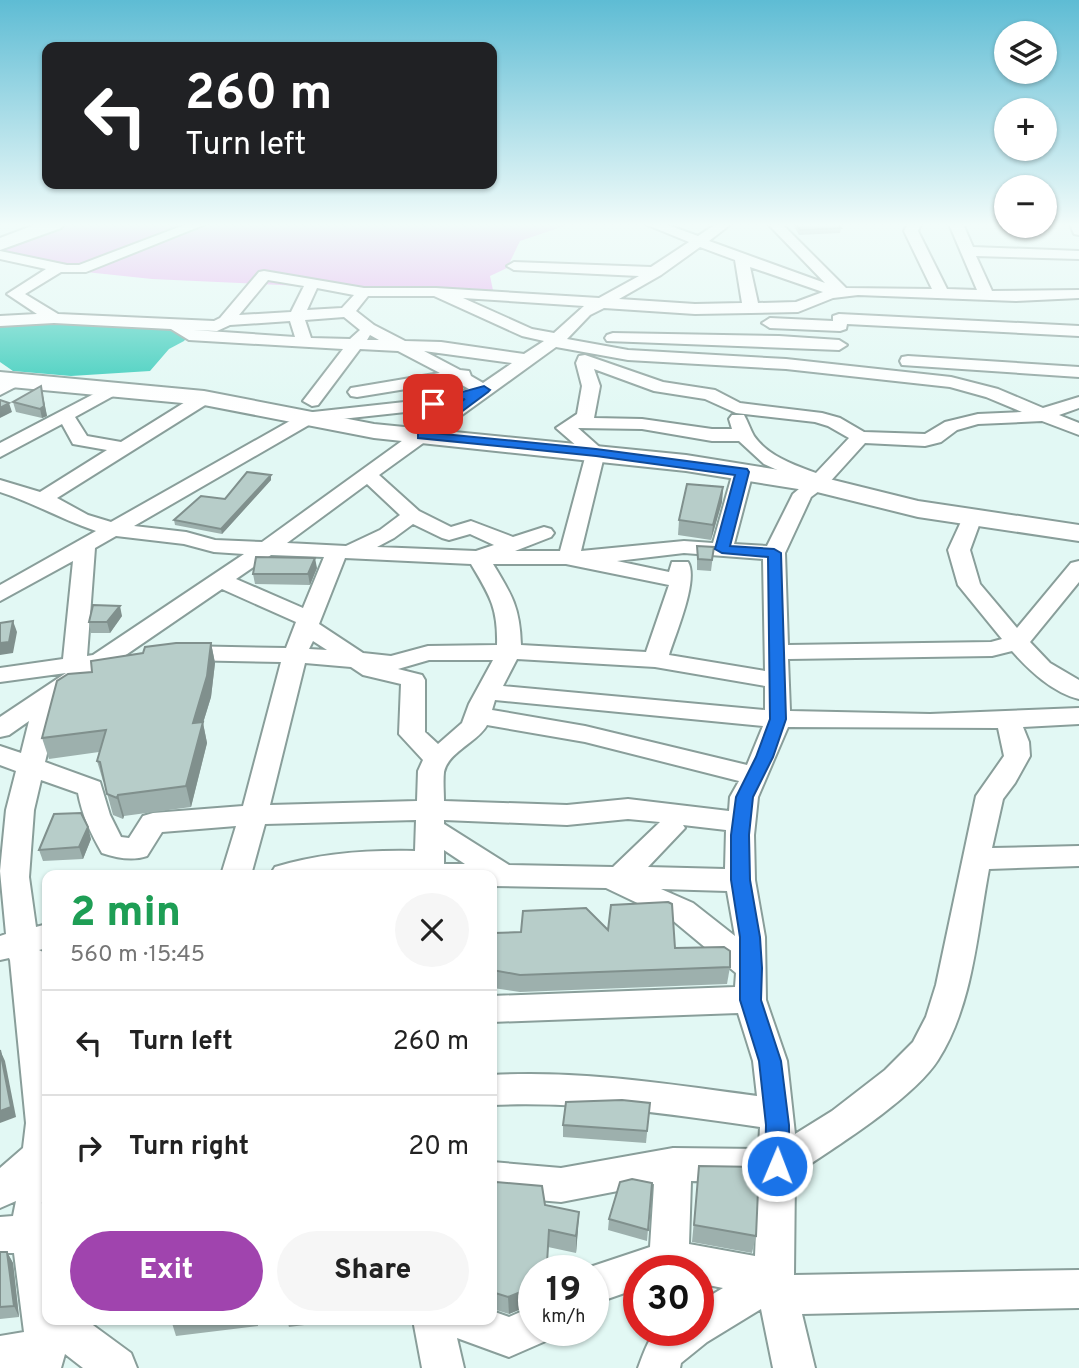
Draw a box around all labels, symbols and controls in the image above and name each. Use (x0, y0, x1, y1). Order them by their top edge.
map controls (994, 21, 1057, 238)
button: layers (994, 21, 1057, 84)
text: 260 m (185, 65, 332, 127)
icon: left (70, 70, 161, 161)
button: + (994, 98, 1057, 161)
text: Turn left (185, 126, 306, 166)
button: − (994, 175, 1057, 238)
pin (403, 374, 463, 434)
icon: arrive (414, 385, 452, 423)
text: 2 min (70, 888, 181, 941)
button: close (395, 893, 469, 967)
text: 560 m · 15:45 (70, 941, 205, 970)
icon: left (70, 1024, 108, 1062)
text: Turn left (129, 1026, 233, 1059)
text: 260 m (393, 1026, 469, 1059)
icon: right (70, 1129, 108, 1167)
position arrow (740, 1129, 814, 1203)
text: Turn right (129, 1131, 249, 1164)
text: 20 m (408, 1131, 469, 1164)
button: Exit (70, 1231, 263, 1311)
button: Share (277, 1231, 469, 1311)
speed limit sign: 30 (623, 1255, 714, 1346)
text: 19 (546, 1269, 581, 1313)
text: km/h (542, 1306, 585, 1329)

